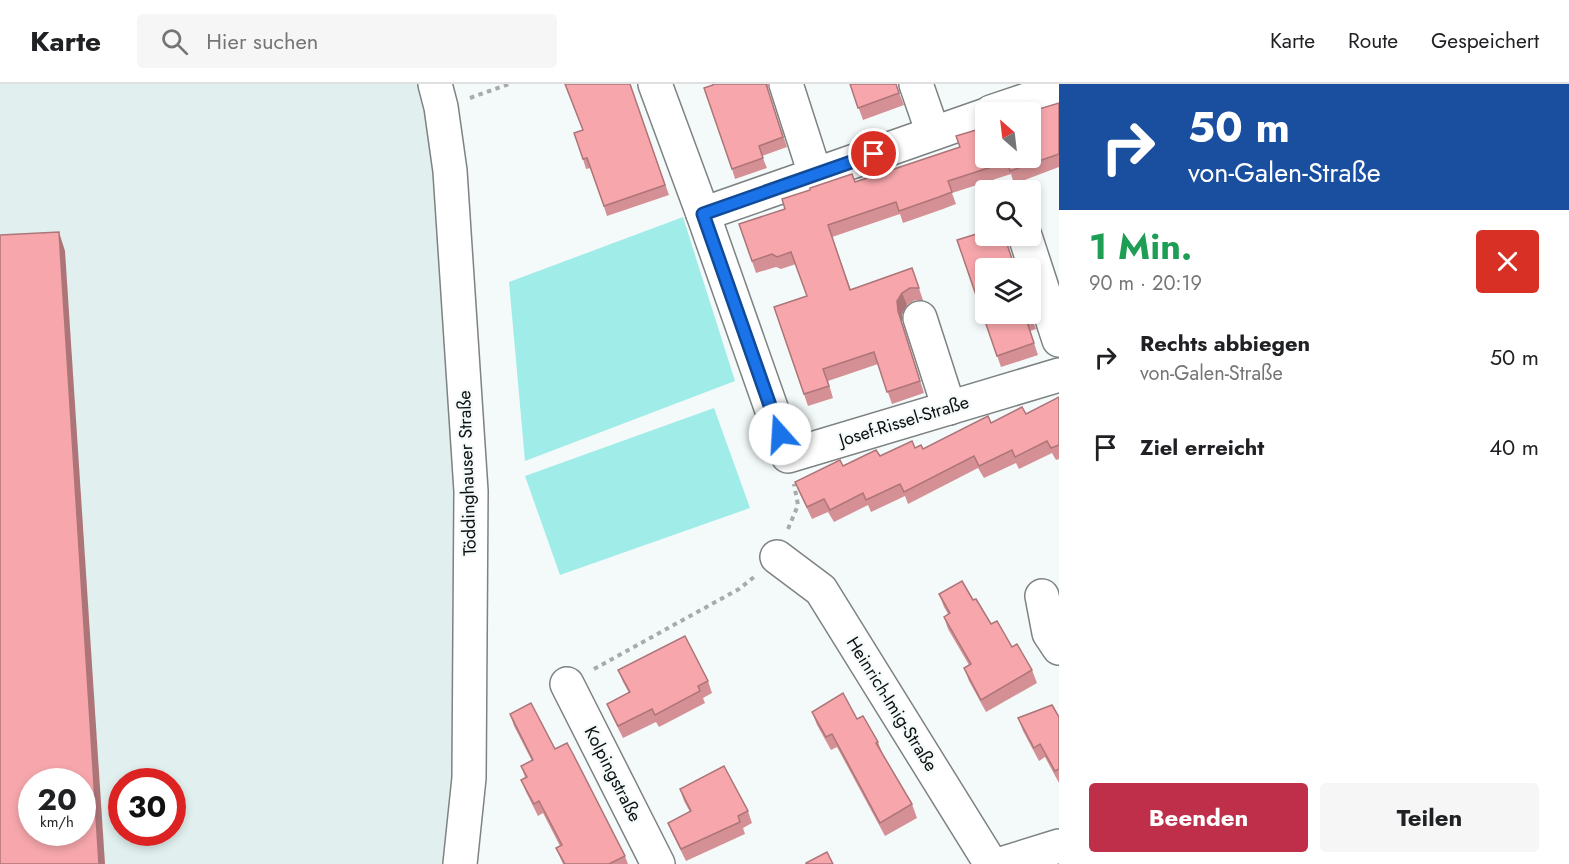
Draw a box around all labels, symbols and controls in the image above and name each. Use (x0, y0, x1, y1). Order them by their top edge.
search box (137, 14, 557, 68)
text: Karte (30, 21, 101, 62)
icon: search (158, 25, 191, 58)
text: Hier suchen (206, 25, 318, 57)
text: Karte (1270, 26, 1315, 56)
text: Route (1348, 26, 1398, 56)
text: Gespeichert (1431, 26, 1539, 56)
text: 50 m (1188, 97, 1290, 158)
north arrow (975, 102, 1041, 168)
map controls (975, 102, 1041, 324)
icon: right (1089, 108, 1167, 186)
pin (848, 128, 899, 179)
icon: arrive (857, 137, 890, 170)
text: von-Galen-Straße (1188, 153, 1381, 192)
button: search (975, 180, 1041, 246)
text: 1 Min. (1089, 220, 1192, 272)
button: close (1476, 230, 1539, 293)
button: layers (975, 258, 1041, 324)
text: 90 m · 20:19 (1089, 269, 1202, 298)
text: Rechts abbiegen (1140, 327, 1310, 359)
icon: right (1089, 341, 1122, 374)
text: 50 m (1490, 341, 1539, 373)
text: von-Galen-Straße (1140, 359, 1283, 388)
street label: Josef-Rissel-Straße (834, 389, 972, 454)
street label: Töddinghauser Straße (451, 390, 483, 556)
position arrow (748, 402, 812, 466)
icon: arrive (1089, 431, 1122, 464)
text: Ziel erreicht (1140, 431, 1264, 463)
text: 40 m (1489, 431, 1539, 463)
street label: Heinrich-Imig-Straße (840, 632, 944, 776)
street label: Kolpingstraße (578, 722, 648, 826)
speed limit sign: 30 (108, 768, 186, 846)
text: 20 (37, 778, 77, 821)
button: Beenden (1089, 783, 1308, 852)
button: Teilen (1320, 783, 1539, 852)
text: km/h (40, 811, 74, 833)

